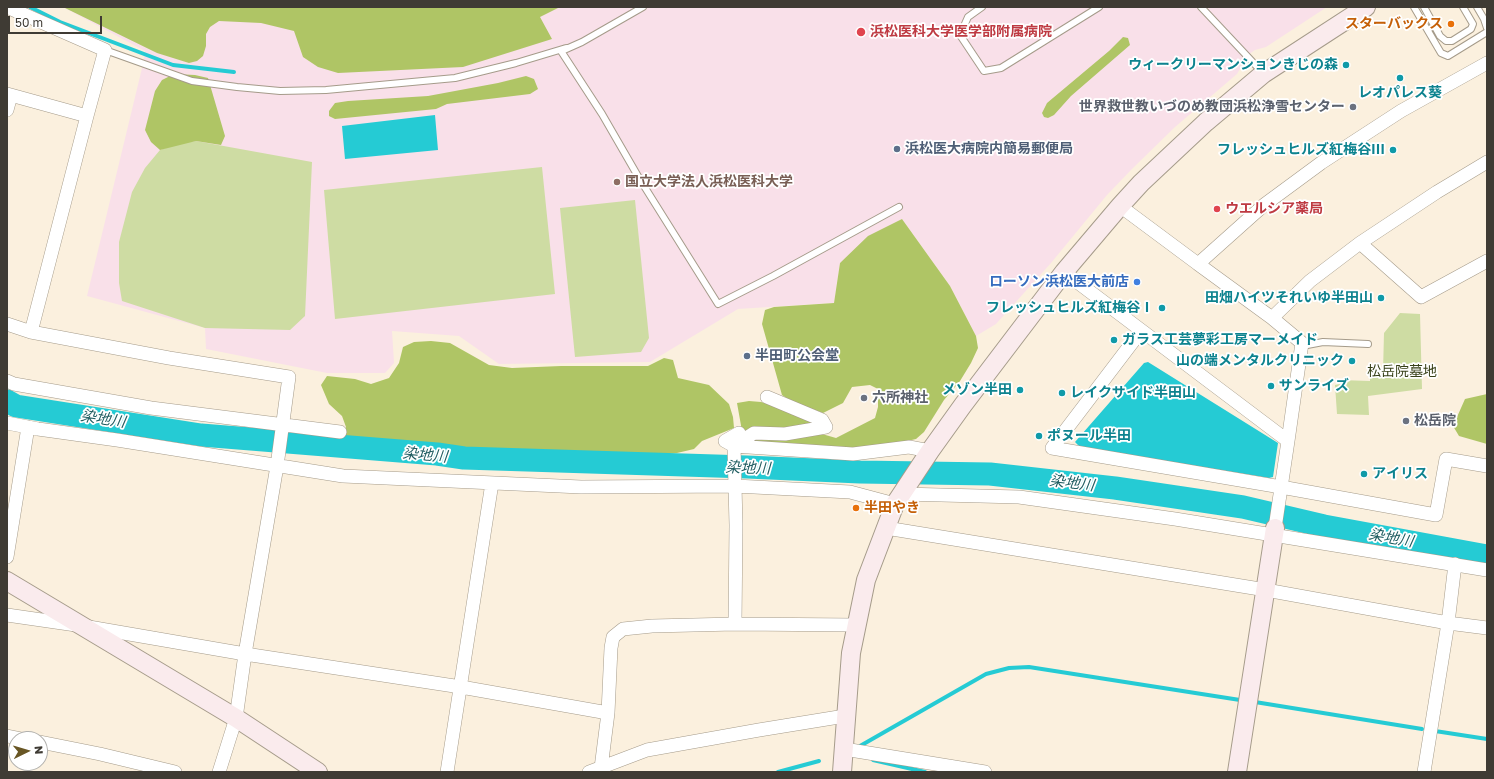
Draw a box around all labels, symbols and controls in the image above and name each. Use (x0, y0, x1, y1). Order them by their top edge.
scale bar (10, 8, 104, 34)
text: 50 m (15, 15, 43, 30)
place label: スターバックス (1345, 16, 1443, 32)
marker: スターバックス (1446, 19, 1456, 29)
place label: 浜松医科大学医学部附属病院 (870, 24, 1052, 40)
marker: 浜松医科大学医学部附属病院 (855, 26, 867, 38)
place label: ウィークリーマンションきじの森 (1128, 57, 1338, 73)
marker: ウィークリーマンションきじの森 (1341, 60, 1351, 70)
marker: レオパレス葵 (1395, 73, 1405, 83)
place label: レオパレス葵 (1358, 85, 1442, 101)
place label: 世界救世教いづのめ教団浜松浄雪センター (1079, 99, 1345, 115)
marker: 世界救世教いづのめ教団浜松浄雪センター (1348, 102, 1358, 112)
place label: 浜松医大病院内簡易郵便局 (905, 141, 1073, 157)
place label: フレッシュヒルズ紅梅谷Ⅲ (1217, 142, 1385, 158)
marker: 浜松医大病院内簡易郵便局 (892, 144, 902, 154)
marker: フレッシュヒルズ紅梅谷Ⅲ (1388, 145, 1398, 155)
place label: 国立大学法人浜松医科大学 (625, 174, 793, 190)
marker: 国立大学法人浜松医科大学 (612, 177, 622, 187)
place label: ウエルシア薬局 (1225, 201, 1323, 217)
marker: ウエルシア薬局 (1212, 204, 1222, 214)
place label: ローソン浜松医大前店 (989, 274, 1129, 290)
marker: ローソン浜松医大前店 (1132, 277, 1142, 287)
place label: 田畑ハイツそれいゆ半田山 (1205, 290, 1373, 306)
marker: 田畑ハイツそれいゆ半田山 (1376, 293, 1386, 303)
place label: フレッシュヒルズ紅梅谷Ⅰ (986, 300, 1154, 316)
marker: フレッシュヒルズ紅梅谷Ⅰ (1157, 303, 1167, 313)
place label: ガラス工芸夢彩工房マーメイド (1122, 332, 1318, 348)
marker: ガラス工芸夢彩工房マーメイド (1109, 335, 1119, 345)
place label: 半田町公会堂 (755, 348, 839, 364)
marker: 半田町公会堂 (742, 351, 752, 361)
place label: 山の端メンタルクリニック (1176, 353, 1344, 369)
marker: 山の端メンタルクリニック (1347, 356, 1357, 366)
park label: 松岳院墓地 (1367, 364, 1437, 380)
place label: サンライズ (1279, 378, 1349, 394)
marker: サンライズ (1266, 381, 1276, 391)
place label: メゾン半田 (942, 382, 1012, 398)
marker: メゾン半田 (1015, 385, 1025, 395)
place label: レイクサイド半田山 (1070, 385, 1196, 401)
marker: レイクサイド半田山 (1057, 388, 1067, 398)
place label: 六所神社 (872, 390, 928, 406)
marker: 六所神社 (859, 393, 869, 403)
water label: 染地川 (79, 407, 127, 431)
place label: 松岳院 (1414, 413, 1456, 429)
marker: 松岳院 (1401, 416, 1411, 426)
place label: ポヌール半田 (1047, 428, 1131, 444)
marker: ポヌール半田 (1034, 431, 1044, 441)
water label: 染地川 (402, 444, 448, 466)
water label: 染地川 (725, 458, 771, 478)
place label: アイリス (1372, 466, 1428, 482)
marker: アイリス (1359, 469, 1369, 479)
water label: 染地川 (1049, 471, 1095, 495)
place label: 半田やき (864, 500, 920, 516)
marker: 半田やき (851, 503, 861, 513)
water label: 染地川 (1367, 525, 1415, 551)
north arrow (8, 731, 48, 771)
text: N (33, 745, 46, 755)

